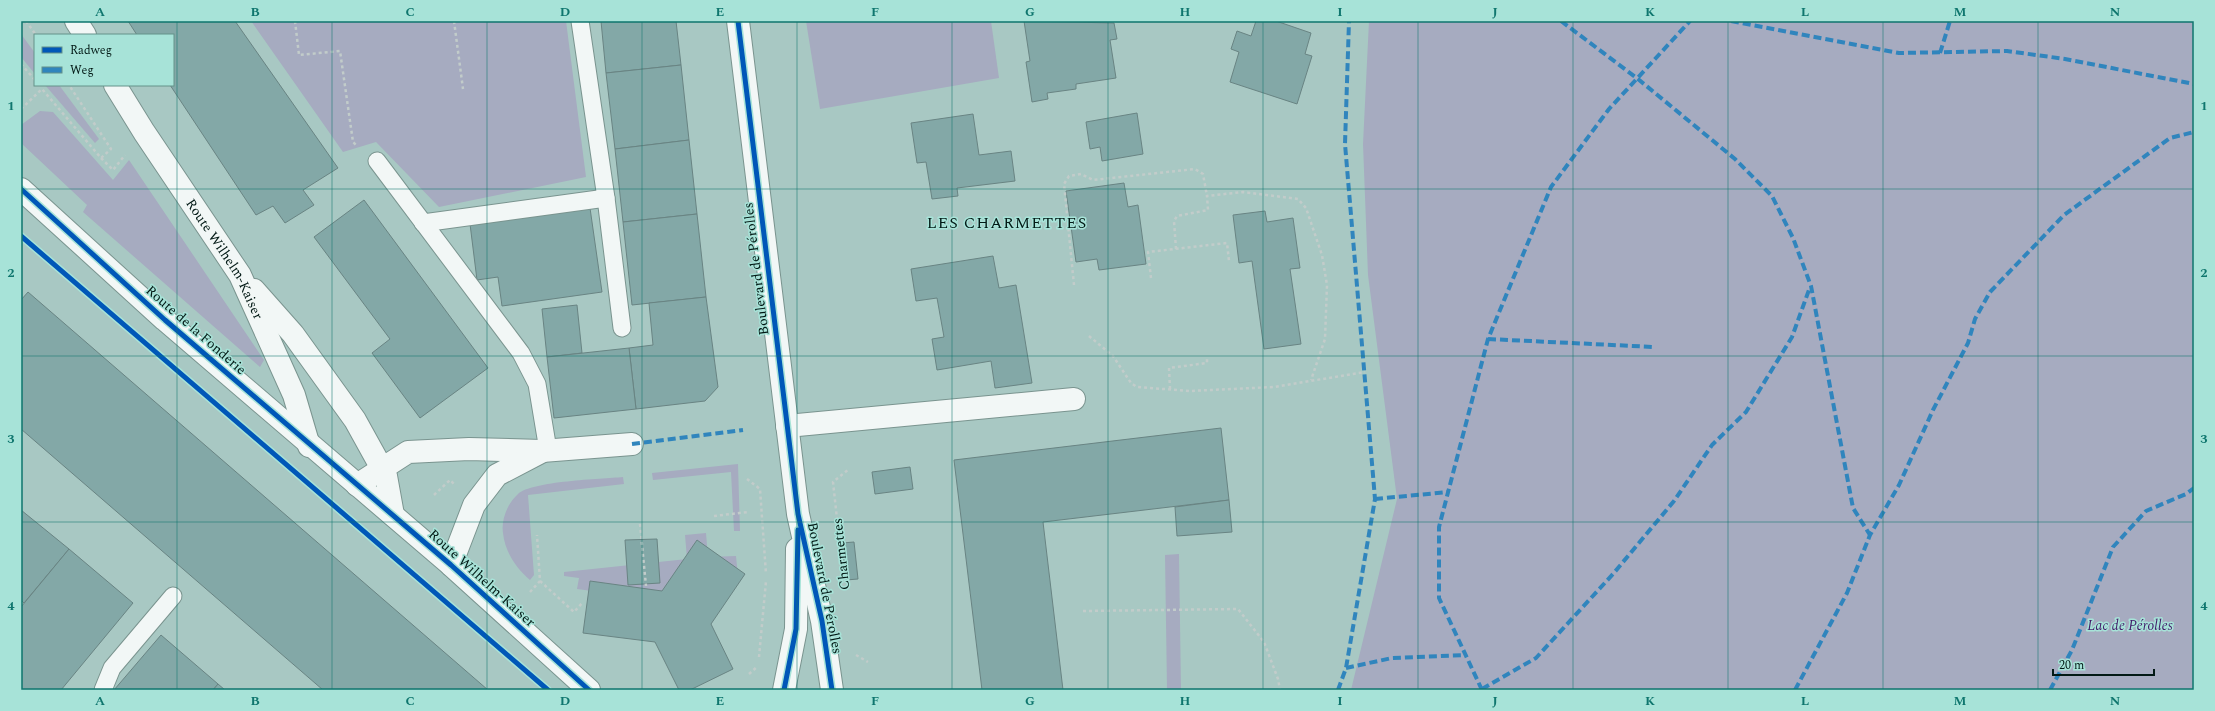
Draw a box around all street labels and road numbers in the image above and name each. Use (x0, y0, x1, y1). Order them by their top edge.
street label: Route Wilhelm-Kaiser (181, 194, 269, 323)
street label: Boulevard de Pérolles (737, 201, 775, 337)
street label: Route de la Fonderie (141, 280, 251, 380)
street label: Charmettes (827, 517, 855, 591)
street label: Boulevard de Pérolles (802, 520, 848, 656)
street label: Route Wilhelm-Kaiser (424, 524, 541, 632)

